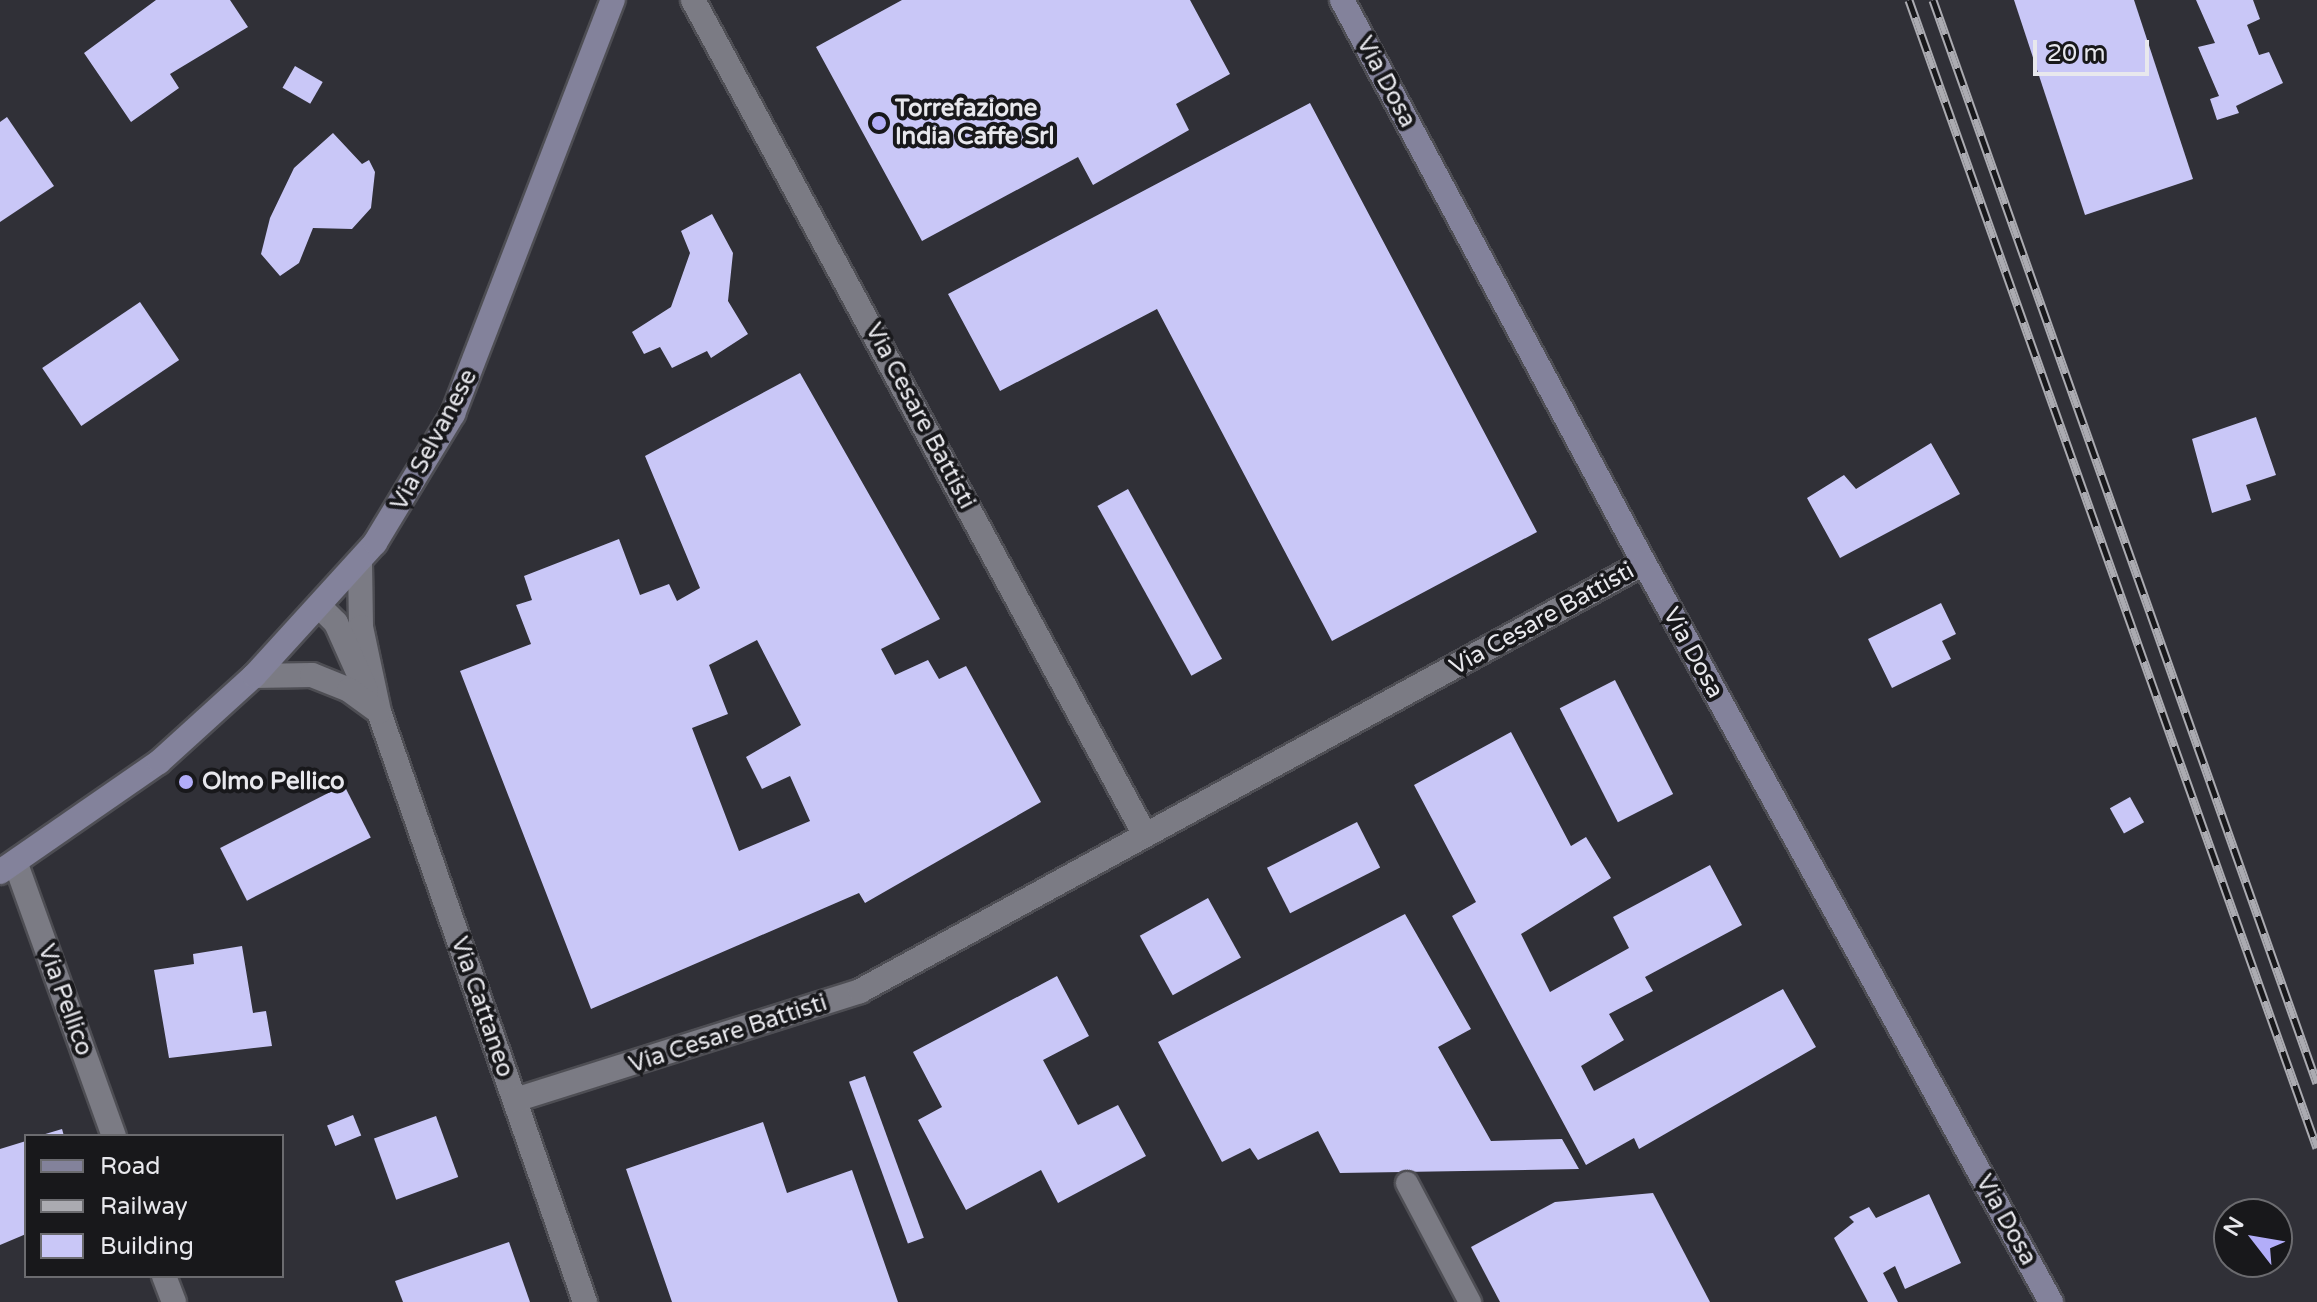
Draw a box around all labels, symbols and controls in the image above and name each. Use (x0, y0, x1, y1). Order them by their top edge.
scale bar (2037, 24, 2153, 74)
street label: Via Dosa (1350, 31, 1422, 133)
text: 20 m (2047, 39, 2105, 68)
place label: Torrefazione India Caffe Srl (895, 95, 1054, 151)
marker: Torrefazione India Caffe Srl (870, 114, 888, 132)
street label: Via Cesare Battisti (859, 318, 981, 514)
street label: Via Selvanese (385, 364, 483, 516)
street label: Via Cesare Battisti (1445, 556, 1639, 682)
street label: Via Dosa (1656, 603, 1730, 703)
place label: Olmo Pellico (202, 768, 345, 796)
marker: Olmo Pellico (177, 773, 195, 791)
street label: Via Cattaneo (445, 933, 519, 1081)
street label: Via Pellico (32, 940, 98, 1060)
street label: Via Cesare Battisti (625, 988, 831, 1080)
legend (24, 1134, 284, 1278)
text: Road (100, 1152, 160, 1181)
street label: Via Dosa (1969, 1170, 2043, 1270)
text: Railway (100, 1192, 188, 1221)
north arrow (2213, 1198, 2293, 1278)
text: N (2218, 1212, 2250, 1241)
text: Building (100, 1232, 194, 1261)

